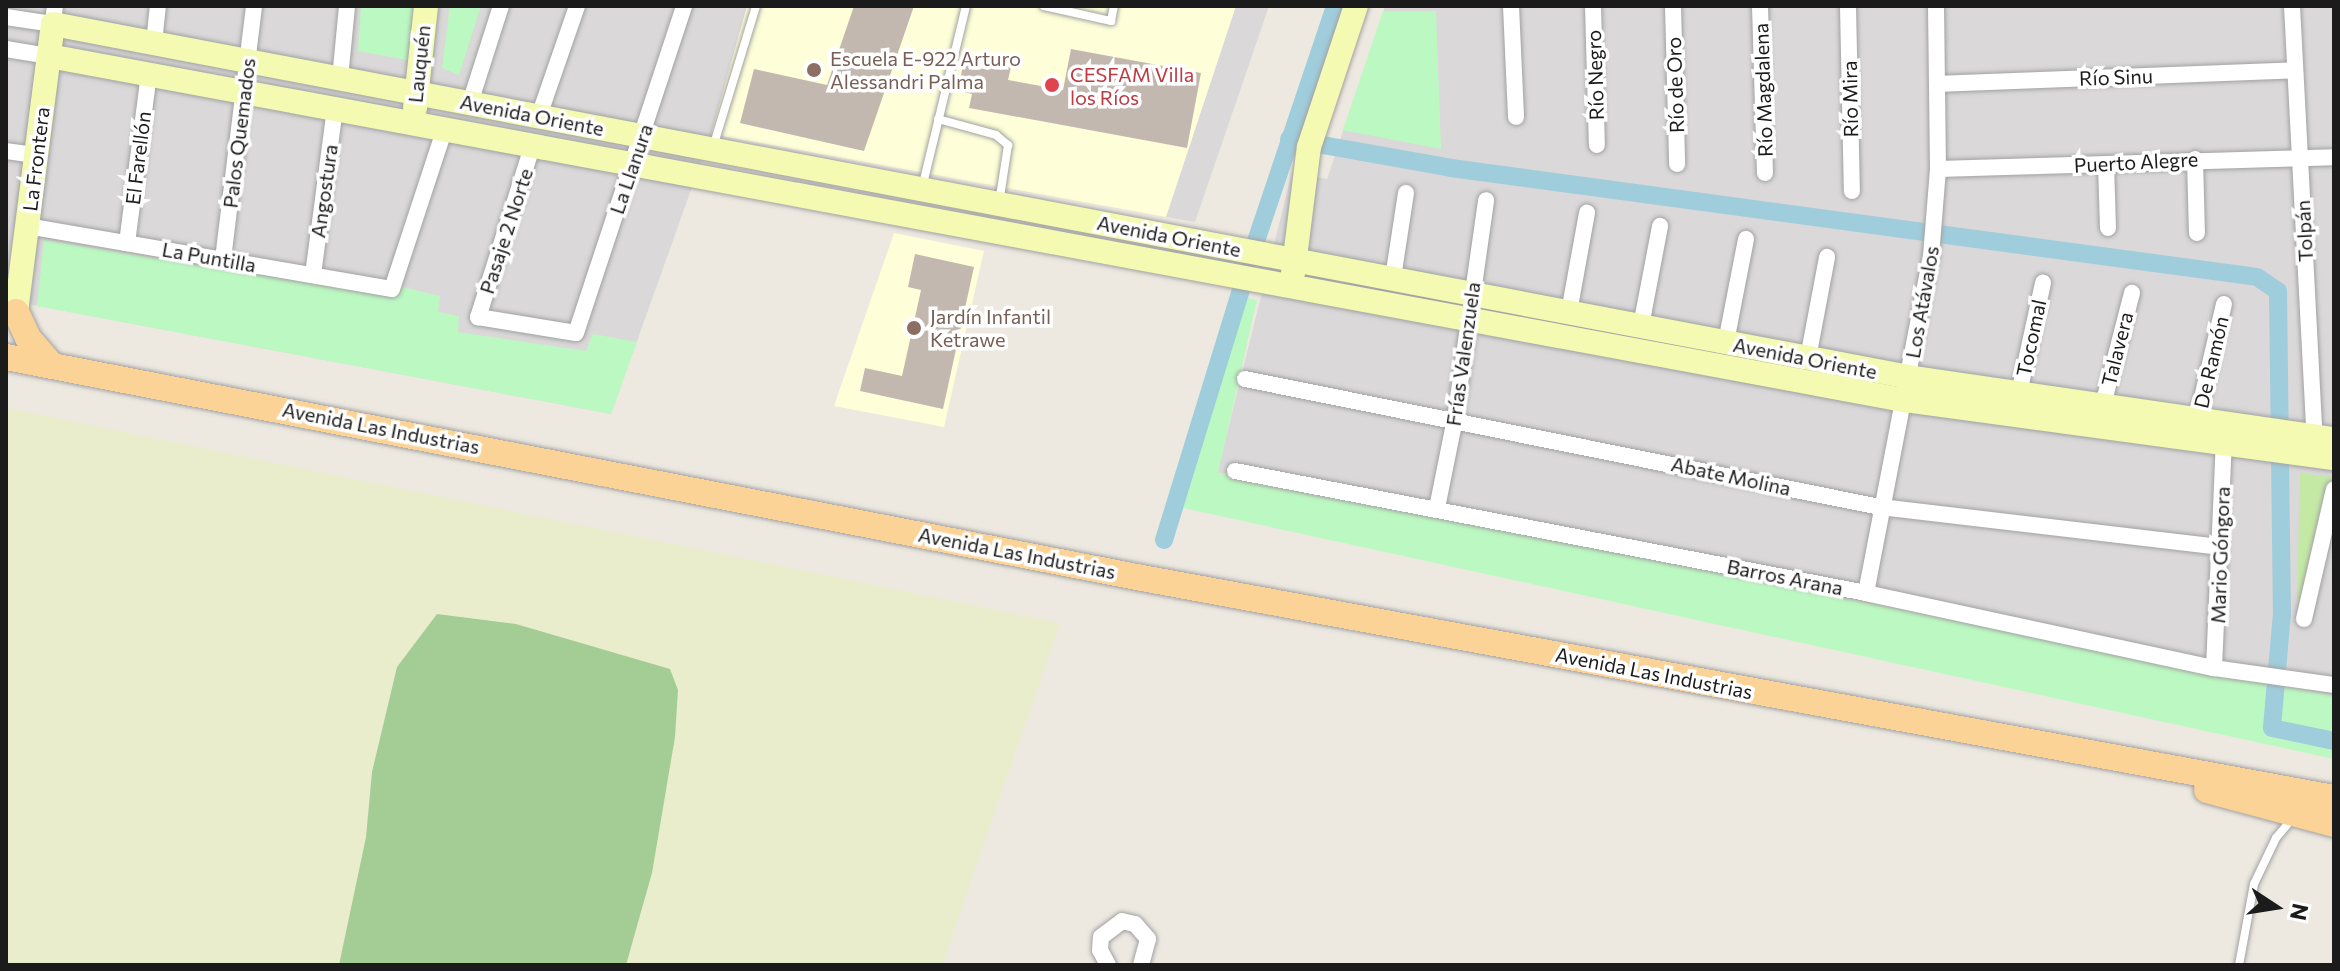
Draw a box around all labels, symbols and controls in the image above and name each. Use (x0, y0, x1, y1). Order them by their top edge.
street label: Río Magdalena (1749, 23, 1777, 157)
street label: Lauquén (403, 24, 435, 104)
street label: Río Negro (1581, 29, 1609, 121)
street label: Río de Oro (1661, 37, 1689, 133)
place label: Escuela E-922 Arturo Alessandri Palma (830, 46, 1021, 93)
street label: Palos Quemados (218, 57, 260, 209)
street label: Río Mira (1837, 60, 1863, 138)
marker: Escuela E-922 Arturo Alessandri Palma (805, 61, 823, 79)
place label: CESFAM Villa los Ríos (1070, 62, 1194, 109)
street label: Río Sinu (2079, 64, 2153, 90)
marker: CESFAM Villa los Ríos (1041, 74, 1063, 96)
street label: Avenida Oriente (458, 89, 606, 141)
street label: La Frontera (18, 106, 54, 212)
street label: El Farellón (120, 110, 156, 206)
street label: La Llanura (604, 121, 658, 217)
street label: Angostura (306, 143, 342, 239)
street label: Puerto Alegre (2073, 147, 2199, 177)
street label: Pasaje 2 Norte (474, 165, 538, 297)
street label: Tolpán (2290, 199, 2318, 263)
street label: Avenida Oriente (1095, 210, 1243, 262)
street label: La Puntilla (160, 237, 258, 277)
street label: Los Atávalos (1900, 244, 1944, 360)
street label: Frías Valenzuela (1441, 280, 1485, 428)
street label: Tocomal (2011, 297, 2051, 379)
place label: Jardín Infantil Ketrawe (930, 304, 1051, 351)
street label: Talavera (2096, 309, 2138, 389)
street label: De Ramón (2189, 314, 2233, 410)
marker: Jardín Infantil Ketrawe (905, 319, 923, 337)
street label: Avenida Oriente (1731, 332, 1879, 384)
street label: Avenida Las Industrias (280, 397, 482, 459)
street label: Abate Molina (1669, 452, 1793, 500)
street label: Mario Góngora (2206, 486, 2234, 624)
street label: Avenida Las Industrias (916, 522, 1118, 584)
street label: Barros Arana (1725, 554, 1845, 600)
street label: Avenida Las Industrias (1553, 642, 1755, 704)
north arrow (2236, 867, 2316, 947)
text: N (2285, 901, 2315, 923)

